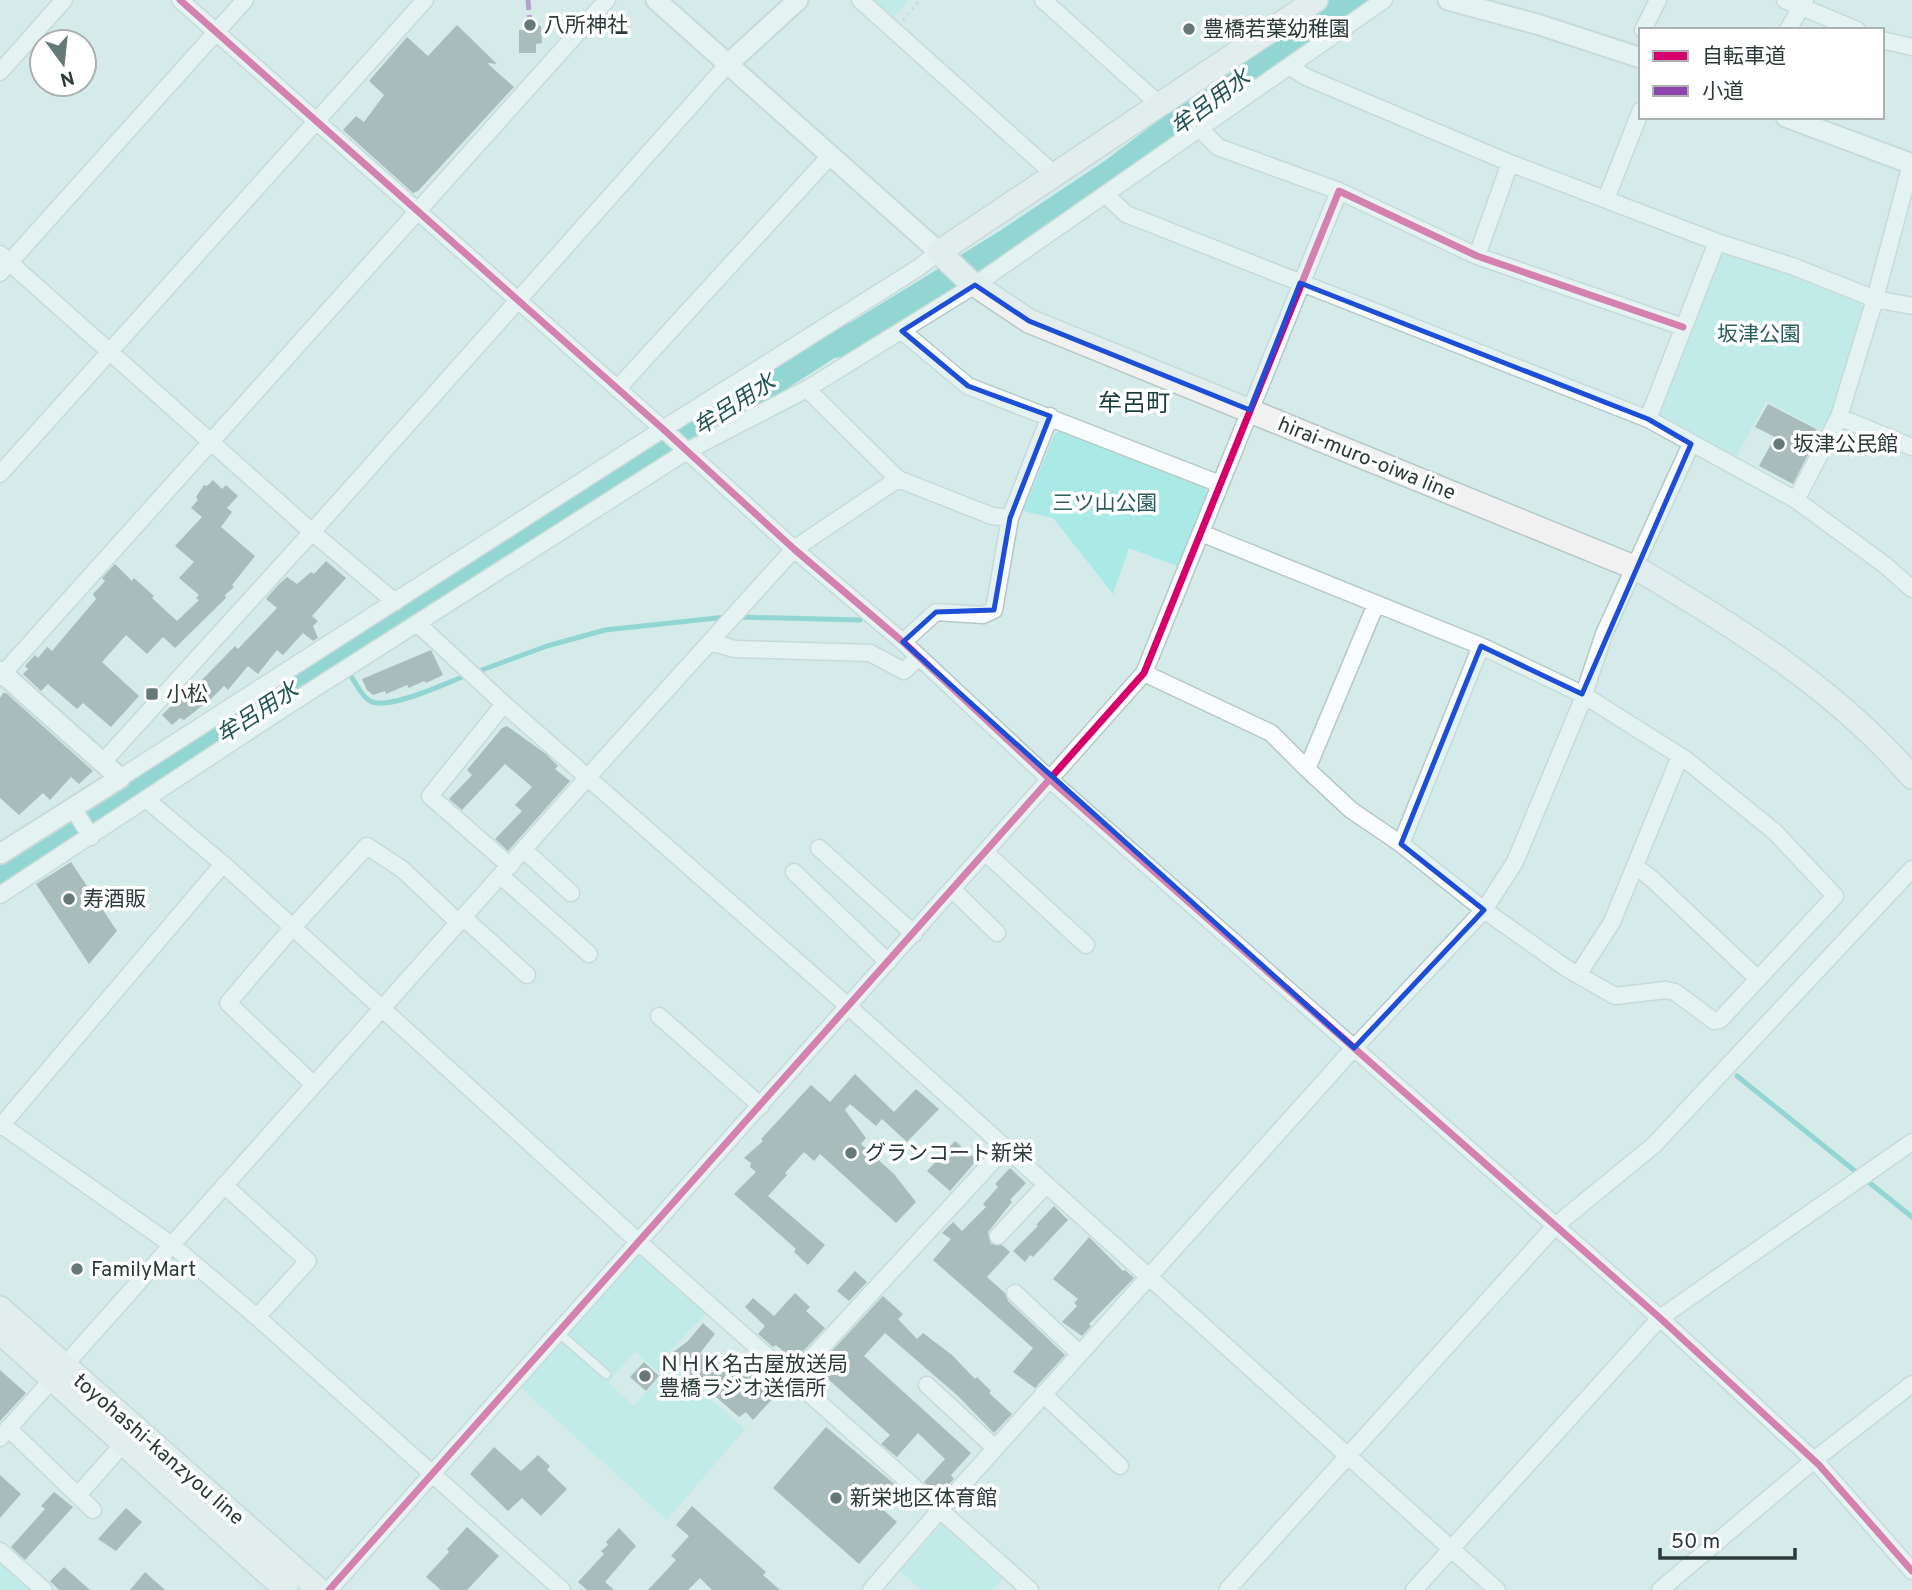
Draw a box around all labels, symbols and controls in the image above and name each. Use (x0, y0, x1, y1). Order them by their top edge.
place label: 八所神社 (544, 13, 628, 40)
marker: 八所神社 (522, 17, 538, 33)
place label: 豊橋若葉幼稚園 (1203, 17, 1350, 44)
marker: 豊橋若葉幼稚園 (1181, 21, 1197, 37)
north arrow (28, 28, 98, 98)
legend (1639, 28, 1884, 119)
text: 自転車道 (1702, 44, 1786, 71)
water label: 牟呂用水 (1166, 63, 1259, 143)
text: N (57, 64, 77, 91)
text: 小道 (1702, 79, 1744, 106)
park label: 坂津公園 (1717, 322, 1801, 349)
water label: 牟呂用水 (689, 367, 784, 443)
district label: 牟呂町 (1098, 390, 1170, 420)
street label: hirai-muro-oiwa line (1274, 411, 1459, 507)
place label: 坂津公民館 (1793, 432, 1898, 459)
marker: 坂津公民館 (1771, 436, 1787, 452)
park label: 三ツ山公園 (1053, 491, 1158, 518)
water label: 牟呂用水 (212, 675, 307, 751)
place label: 小松 (166, 682, 208, 709)
marker: 小松 (144, 686, 160, 702)
place label: 寿酒販 (83, 887, 146, 914)
marker: 寿酒販 (61, 891, 77, 907)
place label: グランコート新栄 (865, 1141, 1033, 1168)
marker: グランコート新栄 (843, 1145, 859, 1161)
place label: FamilyMart (91, 1257, 196, 1284)
marker: FamilyMart (69, 1261, 85, 1277)
place label: ＮＨＫ名古屋放送局 豊橋ラジオ送信所 (659, 1352, 848, 1403)
street label: toyohashi-kanzyou line (67, 1368, 249, 1532)
marker: ＮＨＫ名古屋放送局 豊橋ラジオ送信所 (637, 1368, 653, 1384)
place label: 新栄地区体育館 (850, 1486, 997, 1513)
marker: 新栄地区体育館 (828, 1490, 844, 1506)
scale bar (1660, 1516, 1795, 1560)
text: 50 m (1671, 1529, 1720, 1556)

